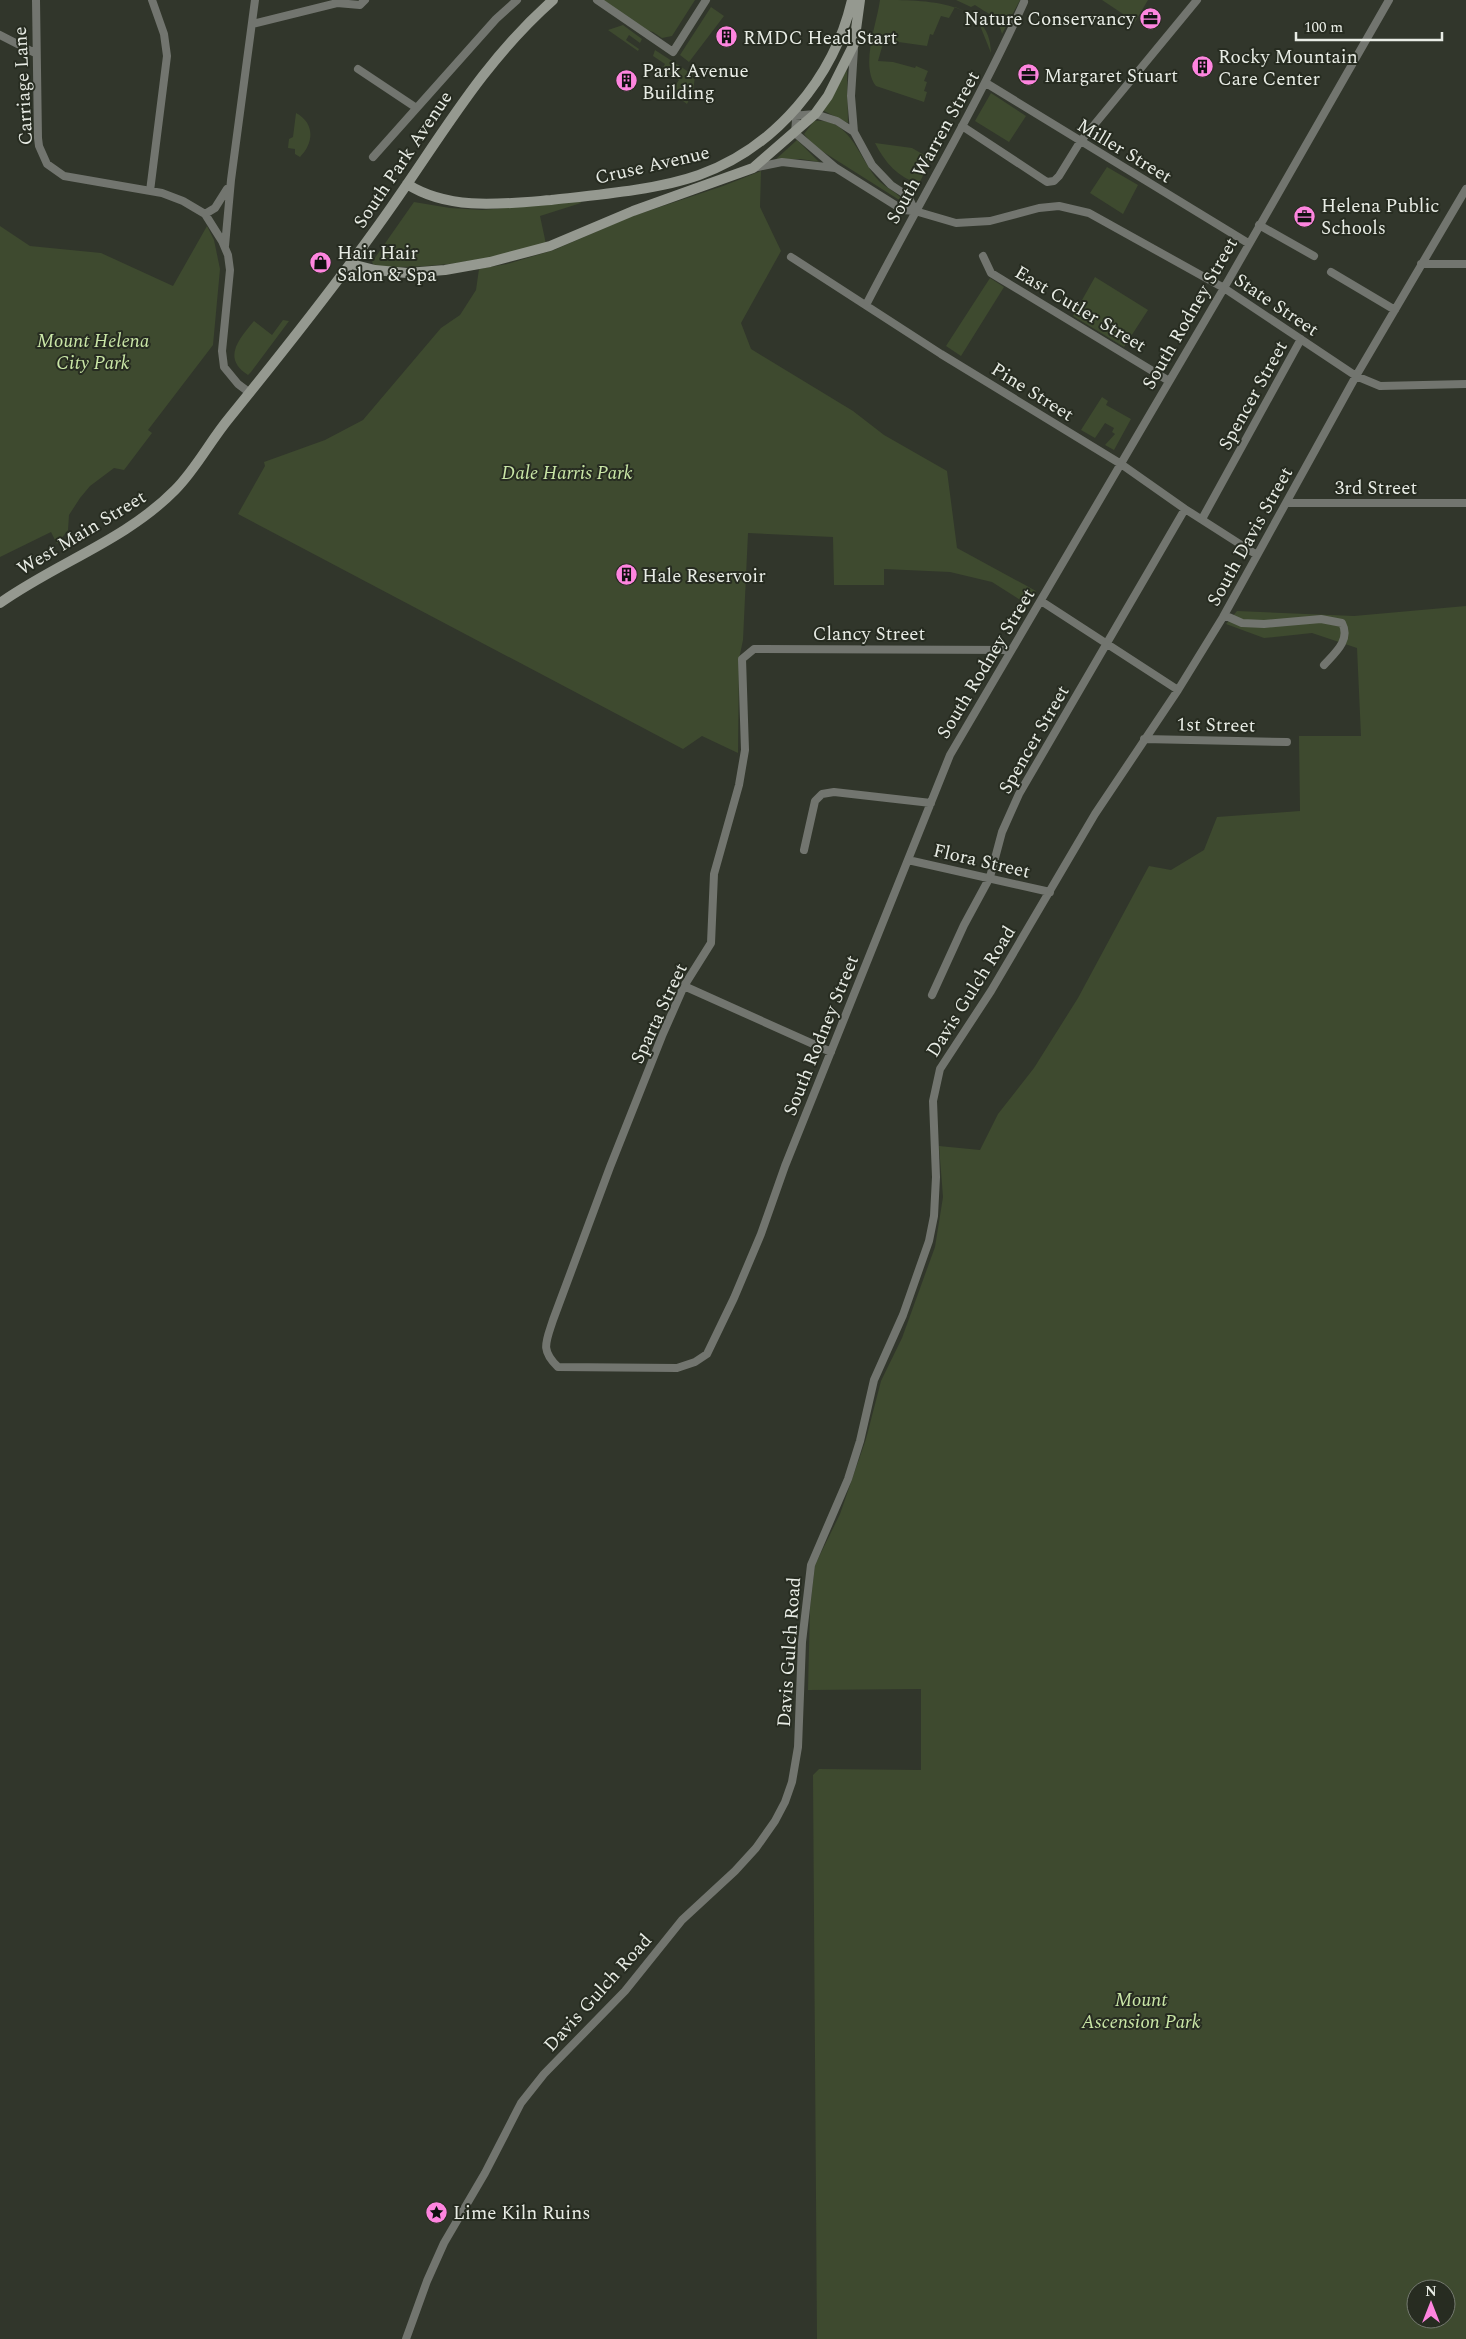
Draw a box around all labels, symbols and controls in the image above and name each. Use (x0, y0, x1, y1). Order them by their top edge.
place label: Nature Conservancy (964, 5, 1136, 34)
office icon: Nature Conservancy (1139, 6, 1163, 30)
scale bar (1296, 10, 1442, 42)
text: 100 m (1304, 16, 1343, 39)
place label: RMDC Head Start (743, 24, 897, 53)
building icon: RMDC Head Start (715, 25, 739, 49)
street label: Carriage Lane (6, 26, 41, 146)
place label: Rocky Mountain Care Center (1218, 43, 1358, 94)
building icon: Rocky Mountain Care Center (1190, 55, 1214, 79)
place label: Park Avenue Building (642, 57, 749, 108)
place label: Margaret Stuart (1044, 62, 1178, 91)
office icon: Margaret Stuart (1016, 63, 1040, 87)
street label: South Warren Street (879, 65, 988, 230)
building icon: Park Avenue Building (614, 69, 638, 93)
street label: South Park Avenue (346, 85, 460, 235)
street label: Miller Street (1071, 111, 1178, 191)
street label: Cruse Avenue (592, 138, 713, 193)
place label: Helena Public Schools (1321, 192, 1439, 243)
office icon: Helena Public Schools (1293, 204, 1317, 228)
street label: South Rodney Street (1135, 232, 1246, 395)
place label: Hair Hair Salon & Spa (337, 239, 437, 290)
shop icon: Hair Hair Salon & Spa (309, 251, 333, 275)
street label: East Cutler Street (1009, 258, 1152, 360)
street label: State Street (1228, 266, 1325, 344)
park label: Mount Helena City Park (37, 327, 150, 378)
street label: Spencer Street (1211, 335, 1296, 456)
street label: Pine Street (985, 355, 1080, 429)
park label: Dale Harris Park (501, 459, 633, 488)
street label: South Davis Street (1200, 461, 1301, 612)
street label: 3rd Street (1335, 474, 1417, 503)
street label: West Main Street (12, 483, 152, 583)
place label: Hale Reservoir (642, 562, 766, 591)
building icon: Hale Reservoir (614, 563, 638, 587)
street label: South Rodney Street (930, 583, 1043, 745)
street label: Clancy Street (813, 620, 926, 649)
street label: Spencer Street (991, 680, 1077, 800)
street label: 1st Street (1176, 710, 1256, 741)
street label: Flora Street (930, 836, 1033, 887)
street label: Davis Gulch Road (919, 920, 1023, 1063)
street label: South Rodney Street (776, 950, 867, 1120)
street label: Sparta Street (623, 958, 696, 1069)
street label: Davis Gulch Road (770, 1576, 809, 1728)
street label: Davis Gulch Road (537, 1927, 659, 2059)
park label: Mount Ascension Park (1080, 1986, 1201, 2037)
place label: Lime Kiln Ruins (453, 2199, 591, 2228)
place icon: Lime Kiln Ruins (425, 2200, 449, 2224)
north arrow (1406, 2279, 1456, 2329)
text: N (1425, 2281, 1437, 2302)

